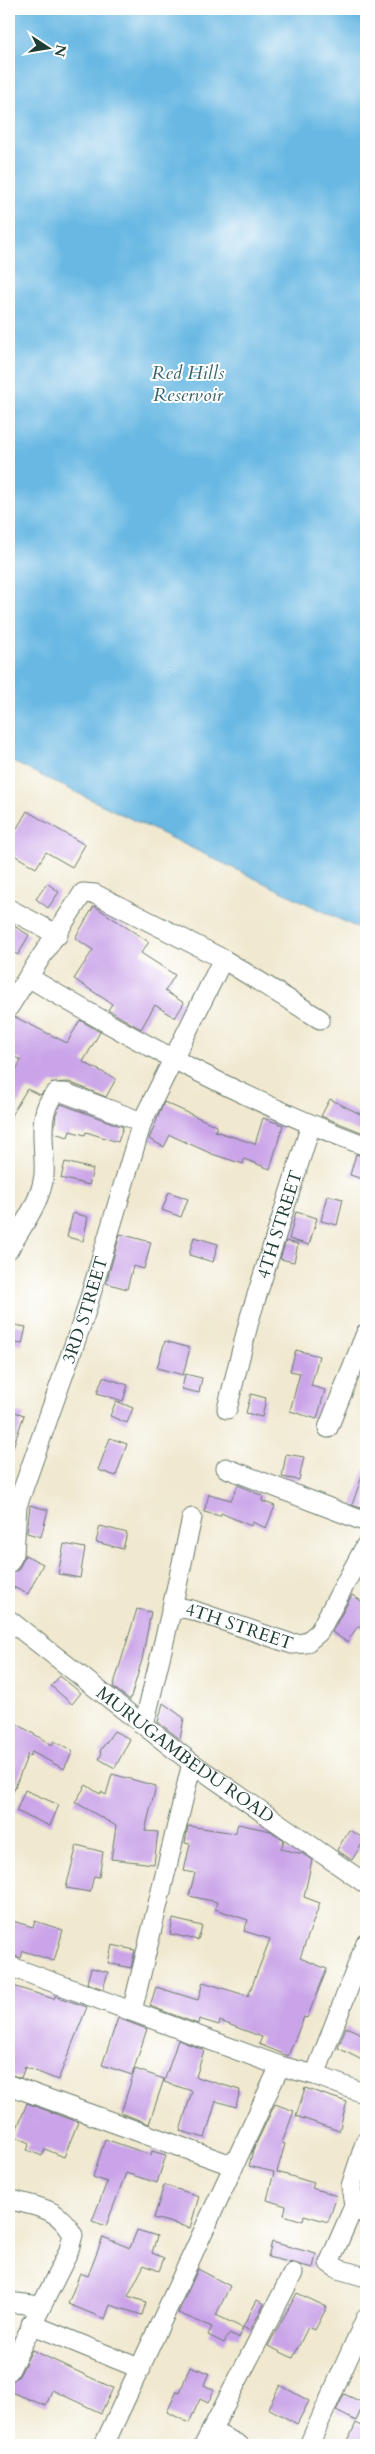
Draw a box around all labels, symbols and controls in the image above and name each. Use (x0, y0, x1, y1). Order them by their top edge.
north arrow (22, 22, 72, 72)
text: N (50, 43, 71, 59)
water label: Red Hills Reservoir (152, 360, 225, 408)
street label: 4TH STREET (250, 1167, 308, 1282)
street label: 3RD STREET (56, 1253, 114, 1367)
street label: 4TH STREET (183, 1597, 297, 1656)
street label: MURUGAMBEDU ROAD (91, 1680, 279, 1829)

